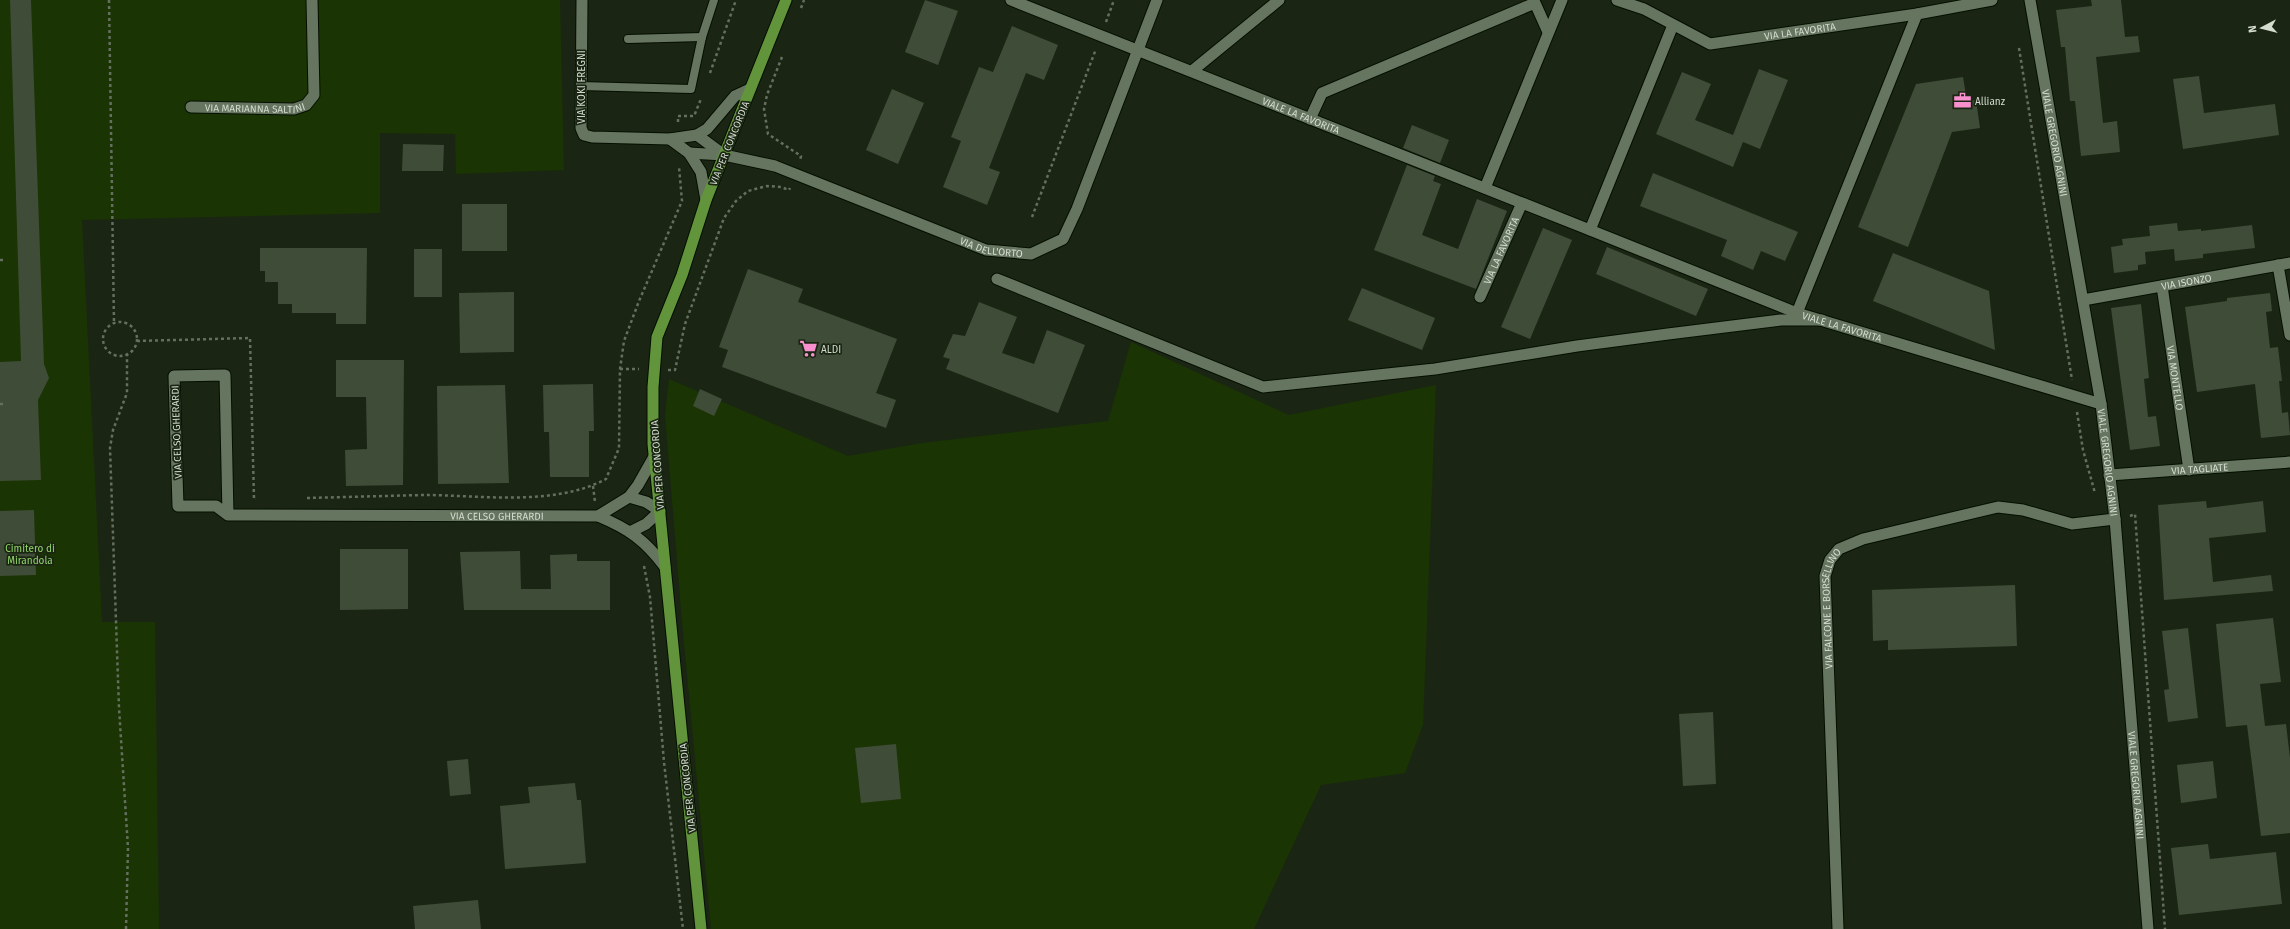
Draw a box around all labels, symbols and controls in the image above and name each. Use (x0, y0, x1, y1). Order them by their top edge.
north arrow (2242, 8, 2282, 48)
street label: VIA LA FAVORITA (1763, 21, 1837, 43)
text: N (2246, 25, 2259, 34)
street label: VIA KOKI FREGNI (576, 50, 588, 124)
street label: VIALE GREGORIO AGNINI (2039, 89, 2069, 197)
office icon: Allianz (1952, 91, 1972, 111)
street label: VIALE LA FAVORITA (1260, 95, 1341, 137)
place label: Allianz (1975, 96, 2006, 108)
street label: VIA PER CONCORDIA (708, 99, 752, 187)
street label: VIA MARIANNA SALTINI (205, 101, 307, 116)
street label: VIA LA FAVORITA (1482, 215, 1522, 286)
street label: VIA DELL'ORTO (958, 235, 1023, 260)
street label: VIA ISONZO (2160, 272, 2213, 293)
street label: VIALE LA FAVORITA (1800, 310, 1883, 345)
supermarket icon: ALDI (798, 339, 818, 359)
place label: ALDI (821, 344, 841, 356)
street label: VIA MONTELLO (2164, 345, 2185, 411)
street label: VIA CELSO GHERARDI (169, 385, 185, 479)
street label: VIALE GREGORIO AGNINI (2095, 408, 2120, 517)
street label: VIA PER CONCORDIA (649, 420, 667, 510)
street label: VIA TAGLIATE (2171, 461, 2229, 478)
street label: VIA CELSO GHERARDI (450, 511, 544, 523)
park label: Cimitero di Mirandola (5, 543, 55, 567)
street label: VIA FALCONE E BORSELLINO (1820, 546, 1844, 669)
street label: VIALE GREGORIO AGNINI (2125, 731, 2146, 840)
street label: VIA PER CONCORDIA (677, 743, 699, 833)

